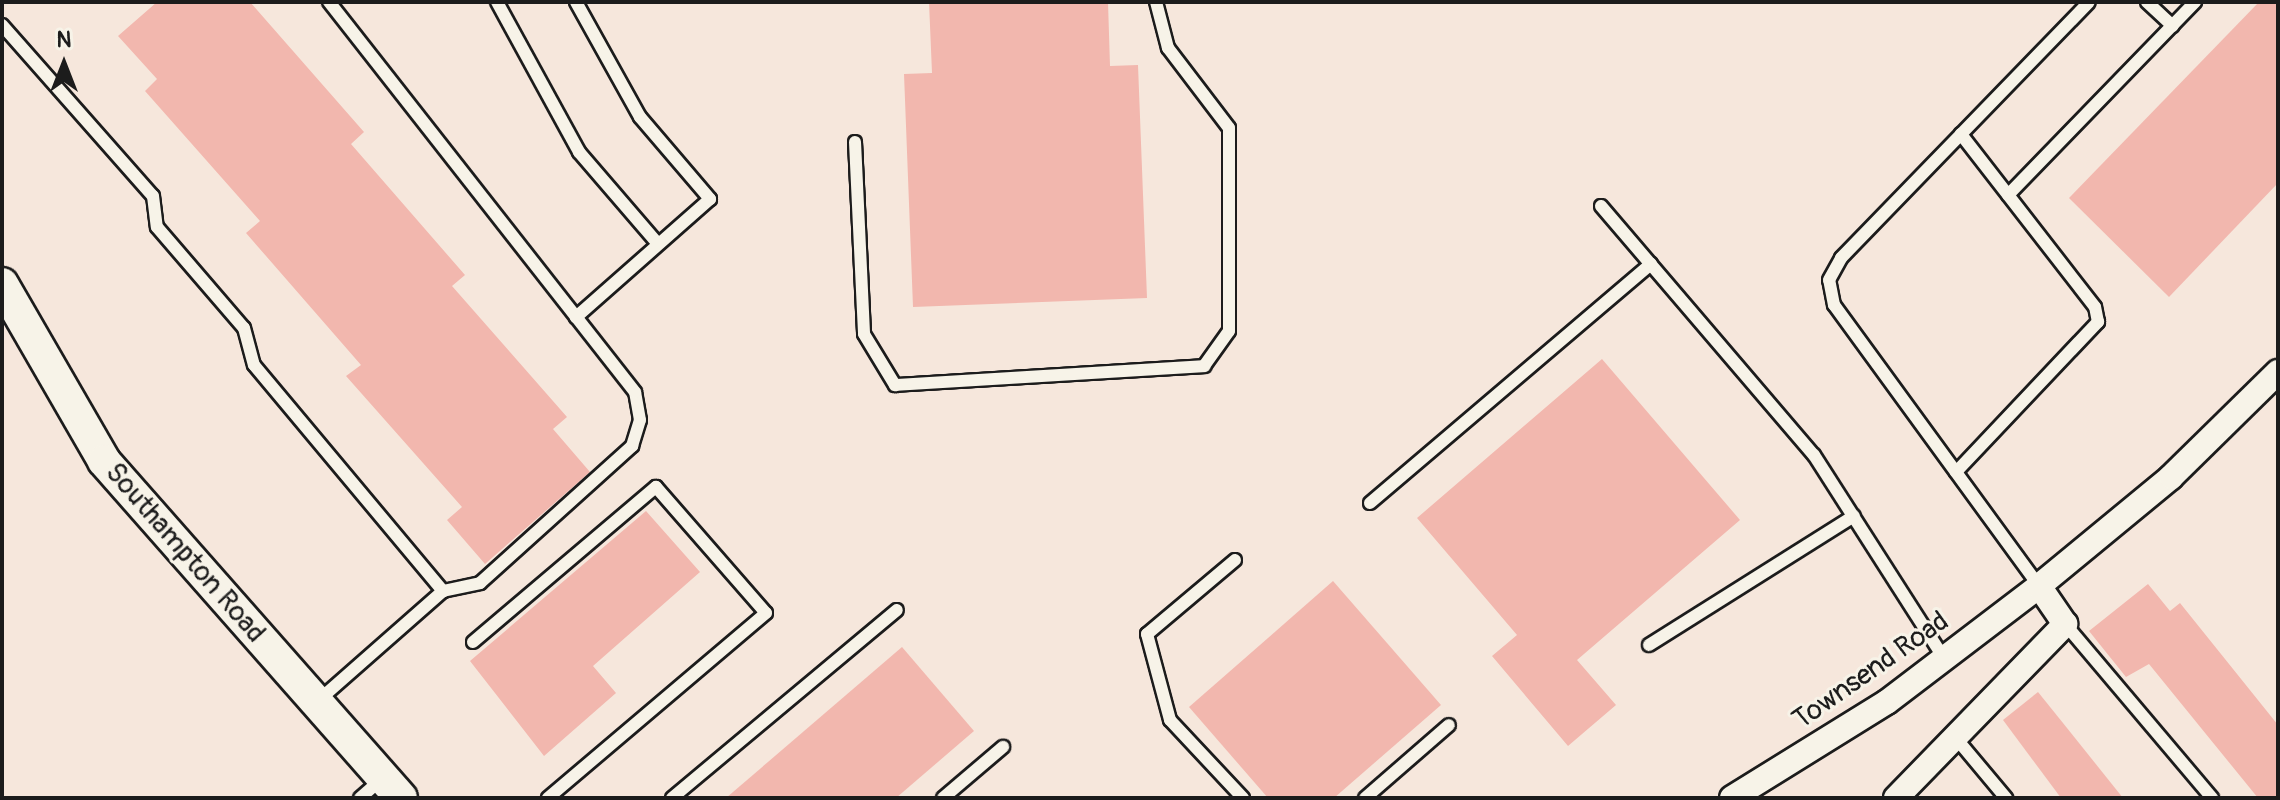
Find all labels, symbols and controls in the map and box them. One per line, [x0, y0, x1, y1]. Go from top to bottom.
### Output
north arrow [24, 24, 104, 104]
text: N [57, 26, 71, 54]
street label: Southampton Road [98, 456, 272, 650]
street label: Townsend Road [1787, 605, 1955, 737]

